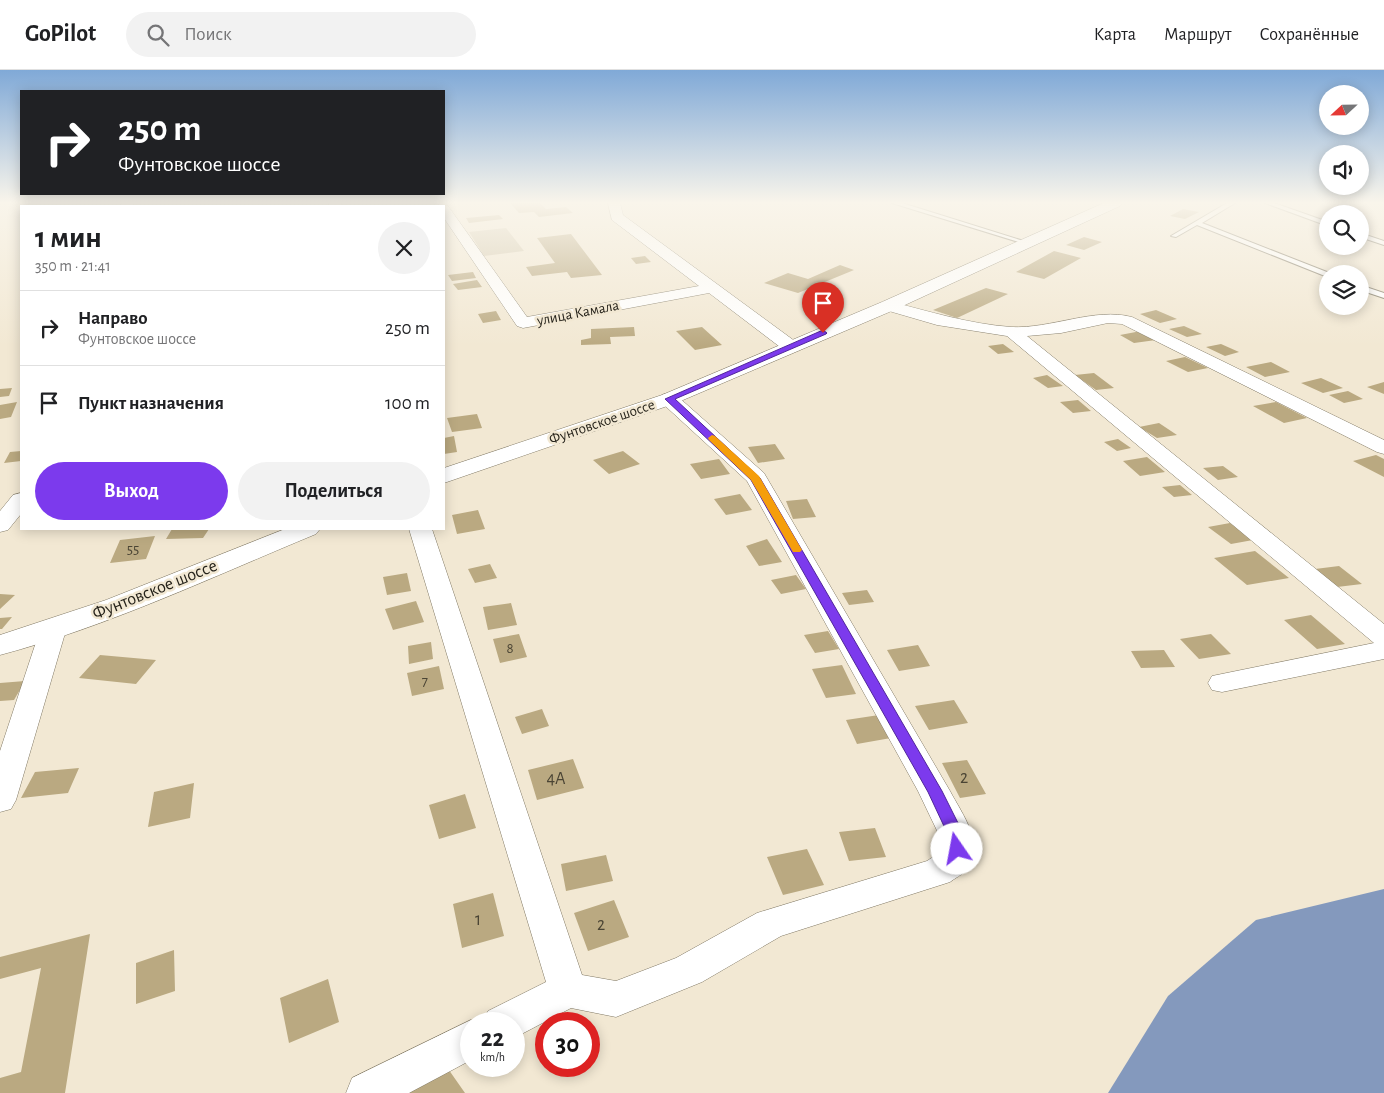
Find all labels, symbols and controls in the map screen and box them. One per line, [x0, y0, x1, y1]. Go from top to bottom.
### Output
search box [126, 12, 476, 57]
icon: search [144, 21, 172, 49]
text: GoPilot [25, 22, 96, 46]
text: Поиск [184, 25, 232, 44]
text: Карта [1094, 26, 1136, 44]
text: Маршрут [1164, 26, 1232, 44]
text: Сохранённые [1260, 26, 1359, 44]
north arrow [1319, 85, 1369, 135]
map controls [1319, 85, 1369, 315]
icon: right [35, 110, 100, 175]
text: 250 m [118, 112, 201, 147]
button: sound [1319, 145, 1369, 195]
text: Фунтовское шоссе [118, 153, 281, 175]
button: search [1319, 205, 1369, 255]
button: close [378, 222, 430, 274]
text: 1 мин [35, 223, 102, 253]
text: 350 m · 21:41 [35, 258, 111, 274]
button: layers [1319, 265, 1369, 315]
pin [802, 282, 844, 333]
icon: arrive [809, 289, 837, 317]
street label: улица Камала [535, 298, 621, 329]
text: Направо [78, 309, 148, 328]
icon: right [35, 314, 63, 342]
text: 250 m [385, 319, 430, 338]
text: Фунтовское шоссе [78, 331, 196, 347]
icon: arrive [35, 389, 63, 417]
text: Пункт назначения [78, 394, 224, 413]
text: 100 m [385, 394, 430, 413]
street label: Фунтовское шоссе [547, 397, 657, 447]
button: Выход [35, 462, 228, 520]
button: Поделиться [238, 462, 430, 520]
house number: 55 [127, 542, 139, 557]
street label: Фунтовское шоссе [90, 557, 220, 623]
house number: 8 [506, 641, 514, 656]
house number: 7 [422, 674, 428, 689]
house number: 2 [960, 769, 968, 787]
house number: 4А [546, 770, 566, 788]
position arrow [930, 822, 982, 874]
house number: 1 [475, 911, 481, 929]
house number: 2 [597, 916, 605, 934]
speed limit sign: 30 [535, 1012, 600, 1077]
text: 22 [481, 1026, 504, 1051]
text: km/h [480, 1051, 505, 1063]

